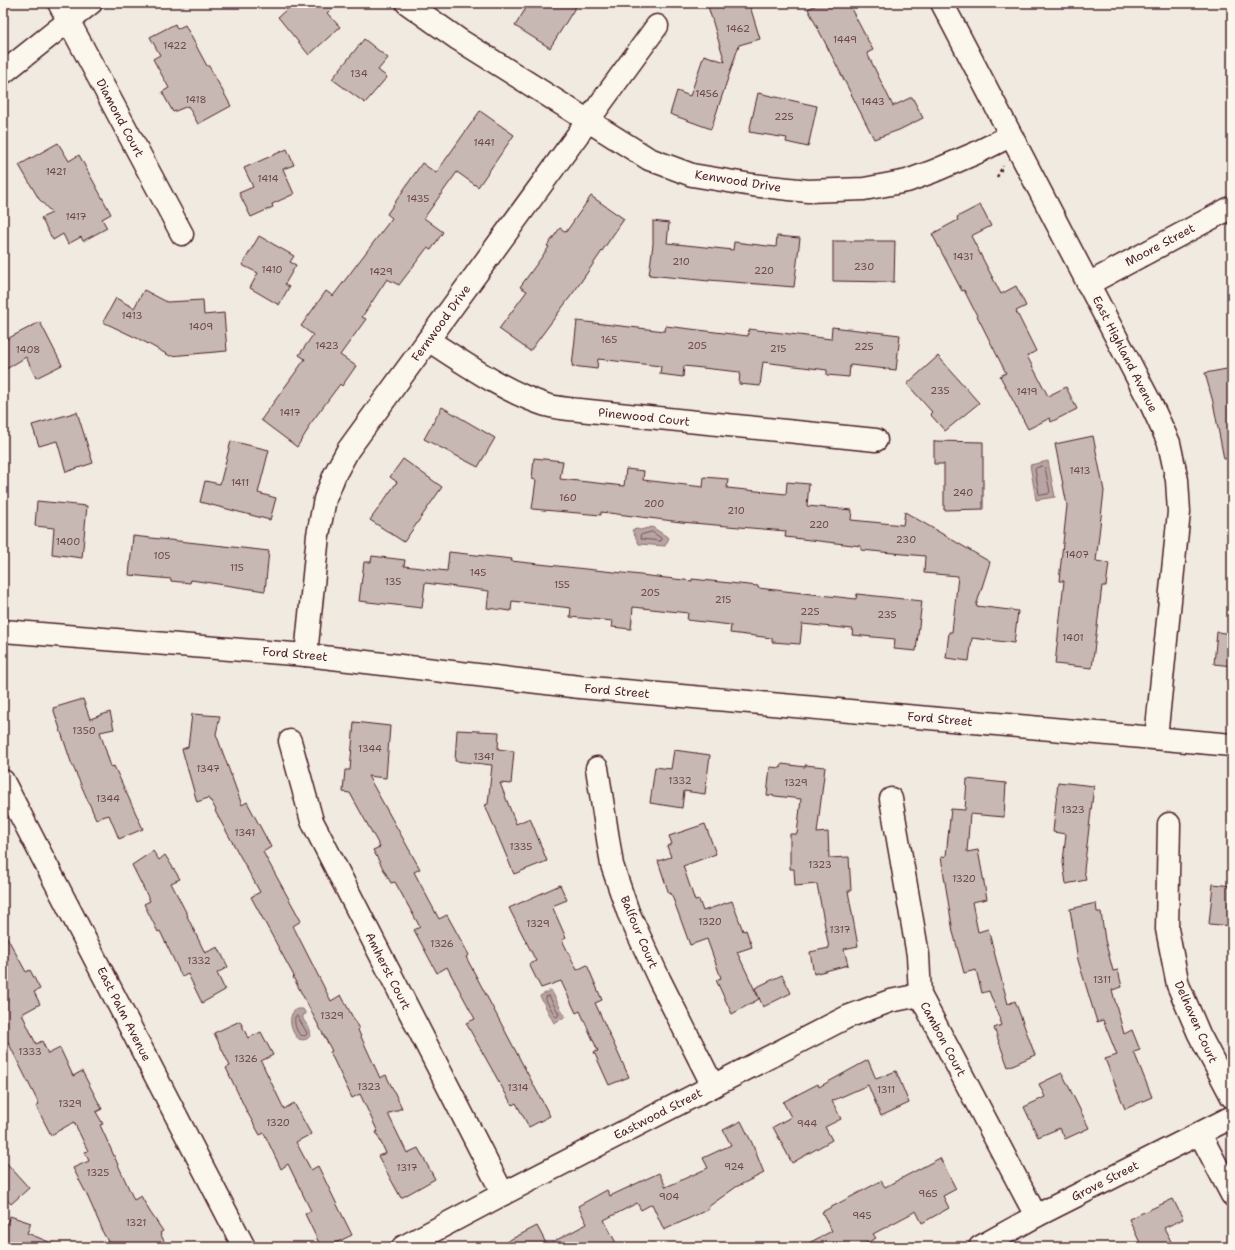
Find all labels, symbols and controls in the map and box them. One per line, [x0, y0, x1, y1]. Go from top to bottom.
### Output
house number: 1462 [726, 22, 750, 35]
house number: 1449 [833, 33, 857, 46]
house number: 1422 [163, 39, 187, 52]
house number: 134 [350, 67, 368, 80]
street label: Diamond Court [93, 76, 147, 160]
house number: 1456 [695, 87, 719, 100]
house number: 1418 [185, 93, 207, 106]
house number: 1443 [861, 95, 885, 108]
house number: 225 [774, 110, 794, 123]
house number: 1441 [473, 136, 495, 149]
house number: 1421 [46, 165, 66, 178]
street label: Kenwood Drive [694, 166, 783, 196]
house number: 1414 [258, 172, 278, 185]
house number: 1435 [407, 192, 429, 205]
house number: 1417 [66, 210, 86, 223]
street label: Moore Street [1122, 220, 1198, 270]
house number: 1431 [953, 250, 973, 263]
house number: 210 [672, 255, 690, 268]
house number: 230 [854, 260, 874, 273]
house number: 1410 [261, 263, 283, 276]
house number: 220 [754, 264, 774, 277]
house number: 1429 [369, 265, 393, 278]
street label: Fernwood Drive [408, 281, 474, 365]
street label: East Highland Avenue [1089, 293, 1161, 415]
house number: 1413 [122, 309, 142, 322]
house number: 1409 [189, 320, 213, 333]
house number: 165 [601, 333, 617, 346]
house number: 1423 [315, 339, 339, 352]
house number: 205 [687, 339, 707, 352]
house number: 225 [854, 340, 874, 353]
house number: 215 [770, 342, 786, 355]
house number: 1408 [16, 343, 40, 356]
house number: 235 [930, 384, 950, 397]
house number: 1419 [1016, 385, 1038, 398]
street label: Pinewood Court [597, 404, 691, 430]
house number: 1417 [280, 406, 300, 419]
house number: 1413 [1070, 464, 1090, 477]
house number: 1411 [231, 476, 249, 489]
house number: 240 [953, 486, 973, 499]
house number: 160 [559, 491, 577, 504]
house number: 200 [644, 497, 664, 510]
house number: 210 [727, 504, 745, 517]
house number: 220 [809, 518, 829, 531]
house number: 230 [896, 533, 916, 546]
house number: 1400 [56, 535, 80, 548]
house number: 1407 [1065, 548, 1089, 561]
house number: 105 [154, 549, 170, 562]
house number: 115 [230, 561, 244, 574]
house number: 145 [470, 566, 486, 579]
house number: 135 [385, 575, 401, 588]
house number: 155 [554, 578, 570, 591]
house number: 205 [640, 586, 660, 599]
house number: 215 [715, 593, 731, 606]
house number: 225 [800, 605, 820, 618]
house number: 235 [877, 608, 897, 621]
house number: 1401 [1062, 631, 1084, 644]
street label: Ford Street [262, 643, 328, 665]
street label: Ford Street [584, 680, 650, 702]
street label: Ford Street [907, 708, 973, 730]
house number: 1350 [72, 724, 96, 737]
house number: 1344 [358, 742, 382, 755]
house number: 1341 [474, 750, 495, 763]
house number: 1347 [196, 762, 220, 775]
house number: 1332 [668, 774, 692, 787]
house number: 1329 [784, 776, 808, 789]
house number: 1344 [96, 792, 120, 805]
house number: 1323 [1061, 803, 1085, 816]
house number: 1341 [235, 826, 256, 839]
house number: 1335 [510, 840, 532, 853]
house number: 1323 [808, 858, 832, 871]
house number: 1320 [952, 872, 976, 885]
street label: Balfour Court [616, 893, 662, 971]
house number: 1320 [698, 915, 722, 928]
house number: 1329 [526, 917, 550, 930]
house number: 1317 [830, 923, 850, 936]
street label: Amherst Court [362, 930, 414, 1012]
house number: 1326 [430, 937, 454, 950]
house number: 1332 [187, 954, 211, 967]
street label: East Palm Avenue [93, 964, 155, 1064]
house number: 1311 [1093, 973, 1111, 986]
street label: Delhaven Court [1171, 978, 1221, 1066]
street label: Cambon Court [917, 999, 969, 1079]
house number: 1329 [320, 1009, 344, 1022]
house number: 1333 [18, 1045, 42, 1058]
house number: 1326 [234, 1052, 258, 1065]
house number: 1323 [357, 1080, 381, 1093]
house number: 1314 [508, 1081, 528, 1094]
house number: 1311 [877, 1083, 895, 1096]
street label: Eastwood Street [611, 1085, 705, 1143]
house number: 1329 [58, 1097, 82, 1110]
house number: 1320 [266, 1116, 290, 1129]
house number: 944 [797, 1117, 817, 1130]
street label: Grove Street [1069, 1157, 1141, 1205]
house number: 924 [724, 1160, 744, 1173]
house number: 1317 [397, 1161, 417, 1174]
house number: 1325 [87, 1166, 109, 1179]
house number: 965 [918, 1187, 938, 1200]
house number: 904 [659, 1190, 679, 1203]
house number: 945 [852, 1209, 872, 1222]
house number: 1321 [126, 1216, 146, 1229]

